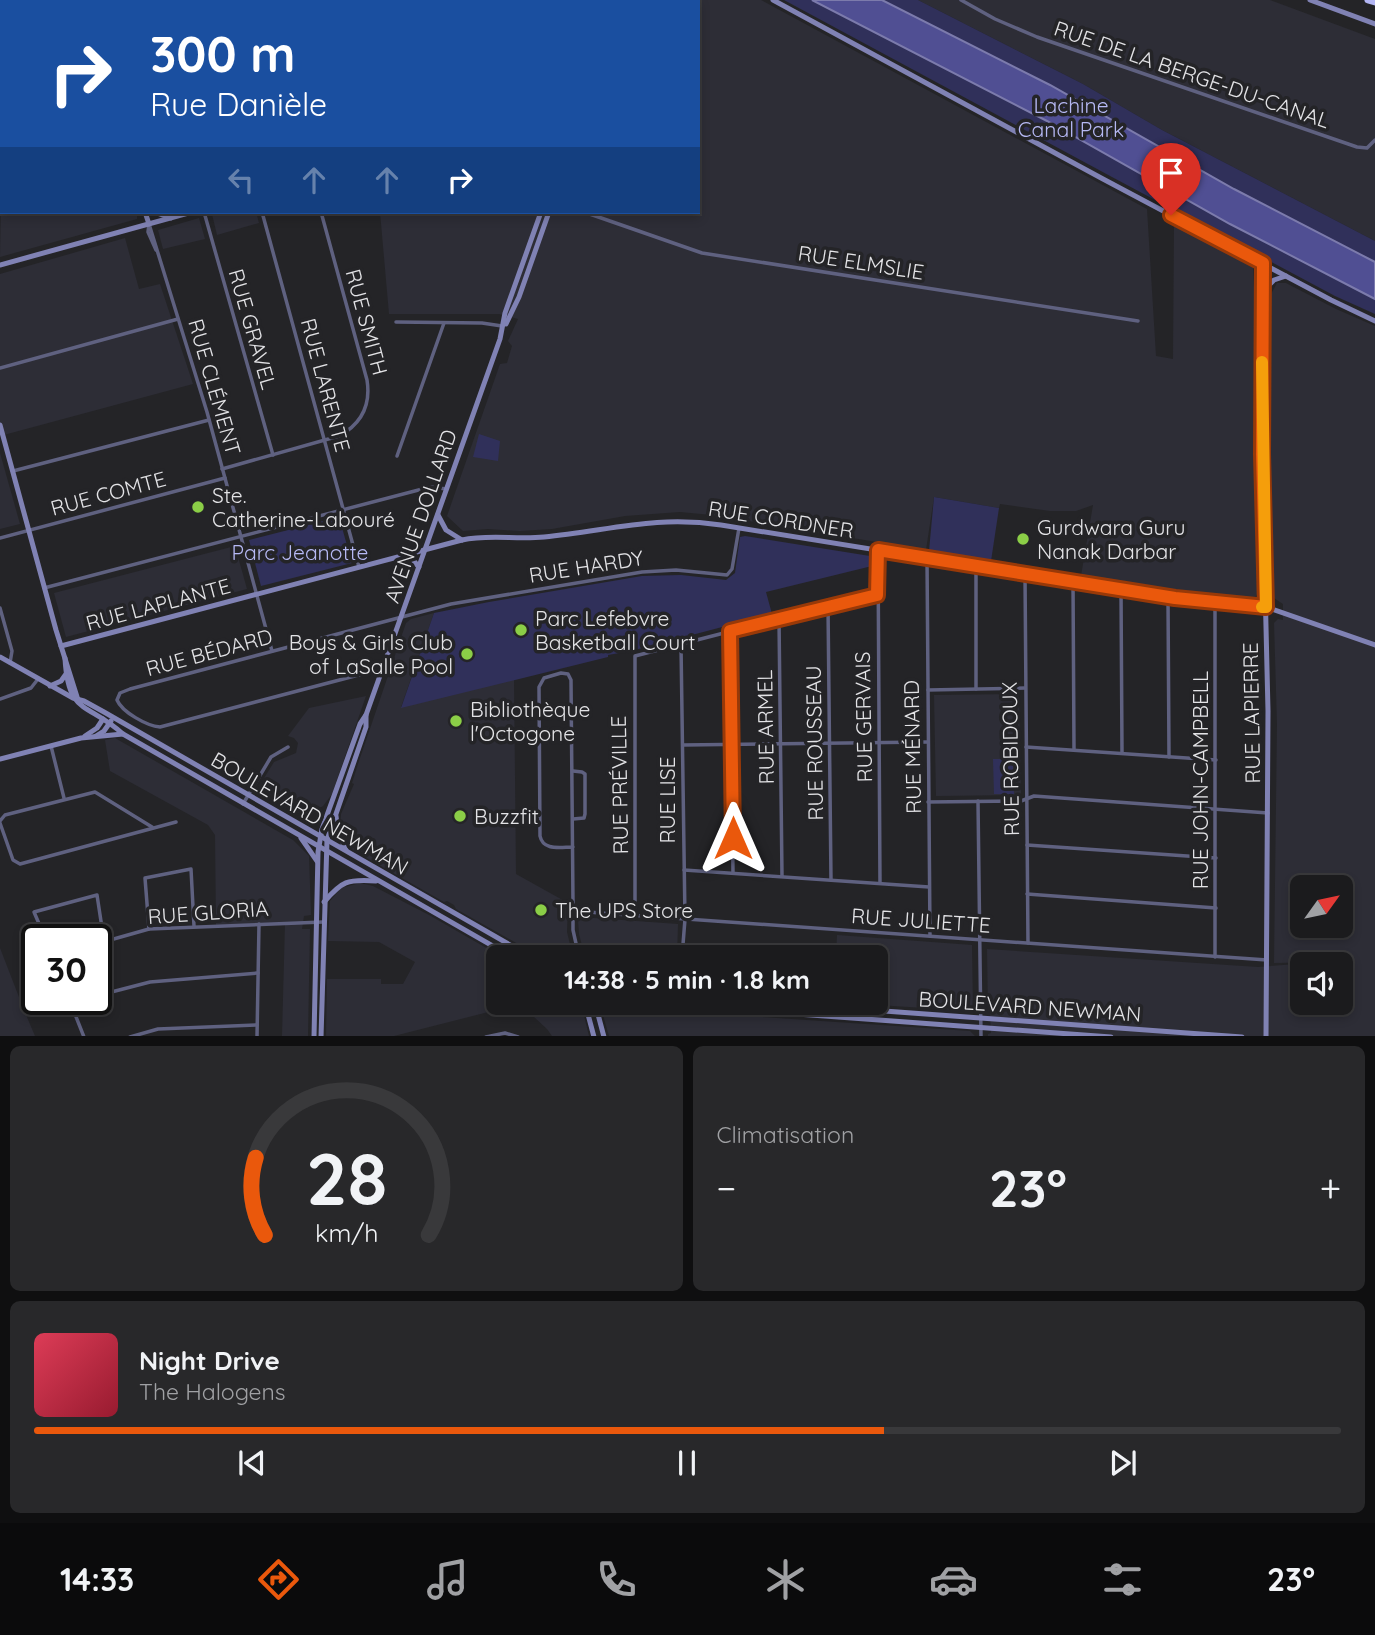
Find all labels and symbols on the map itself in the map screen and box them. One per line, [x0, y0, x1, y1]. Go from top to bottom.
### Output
street label: RUE DE LA BERGE-DU-CANAL [1051, 15, 1333, 133]
park label: Lachine Canal Park [1018, 92, 1124, 142]
pin [1141, 143, 1201, 215]
street label: RUE ELMSLIE [796, 239, 926, 285]
street label: RUE GRAVEL [223, 266, 283, 392]
street label: RUE SMITH [340, 266, 394, 378]
street label: RUE LARENTE [296, 315, 356, 455]
street label: RUE CLÉMENT [183, 316, 247, 458]
street label: AVENUE DOLLARD [378, 426, 462, 606]
street label: RUE COMTE [47, 465, 169, 521]
place label: Ste. Catherine-Labouré [212, 482, 395, 532]
street label: RUE CORDNER [706, 495, 856, 543]
marker: Ste. Catherine-Labouré [190, 499, 206, 515]
place label: Gurdwara Guru Nanak Darbar [1037, 514, 1185, 564]
marker: Gurdwara Guru Nanak Darbar [1015, 531, 1031, 547]
park label: Parc Jeanotte [232, 539, 368, 565]
street label: RUE HARDY [527, 544, 645, 588]
street label: RUE LAPLANTE [83, 572, 233, 636]
place label: Parc Lefebvre Basketball Court [535, 605, 695, 655]
marker: Parc Lefebvre Basketball Court [513, 622, 529, 638]
street label: RUE BÉDARD [143, 623, 275, 681]
place label: Boys & Girls Club of LaSalle Pool [289, 629, 453, 679]
street label: RUE LAPIERRE [1237, 642, 1265, 784]
marker: Boys & Girls Club of LaSalle Pool [459, 646, 475, 662]
street label: RUE GERVAIS [849, 651, 877, 783]
street label: RUE ROUSSEAU [800, 665, 828, 821]
street label: RUE ARMEL [751, 669, 779, 785]
street label: RUE JOHN-CAMPBELL [1187, 671, 1213, 889]
street label: RUE MÉNARD [898, 680, 926, 814]
street label: RUE ROBIDOUX [996, 681, 1024, 836]
place label: Bibliothèque l'Octogone [470, 696, 590, 746]
marker: Bibliothèque l'Octogone [448, 713, 464, 729]
street label: RUE PRÉVILLE [605, 715, 633, 855]
street label: BOULEVARD NEWMAN [207, 746, 413, 880]
street label: RUE LISE [654, 757, 680, 843]
position arrow [696, 801, 770, 875]
place label: Buzzfit [474, 803, 539, 829]
marker: Buzzfit [452, 808, 468, 824]
north arrow [1290, 875, 1353, 938]
street label: RUE GLORIA [147, 895, 269, 929]
place label: The UPS Store [555, 897, 693, 923]
marker: The UPS Store [533, 902, 549, 918]
street label: RUE JULIETTE [850, 902, 992, 938]
speed limit sign: 30 [21, 924, 112, 1015]
street label: BOULEVARD NEWMAN [918, 985, 1142, 1027]

